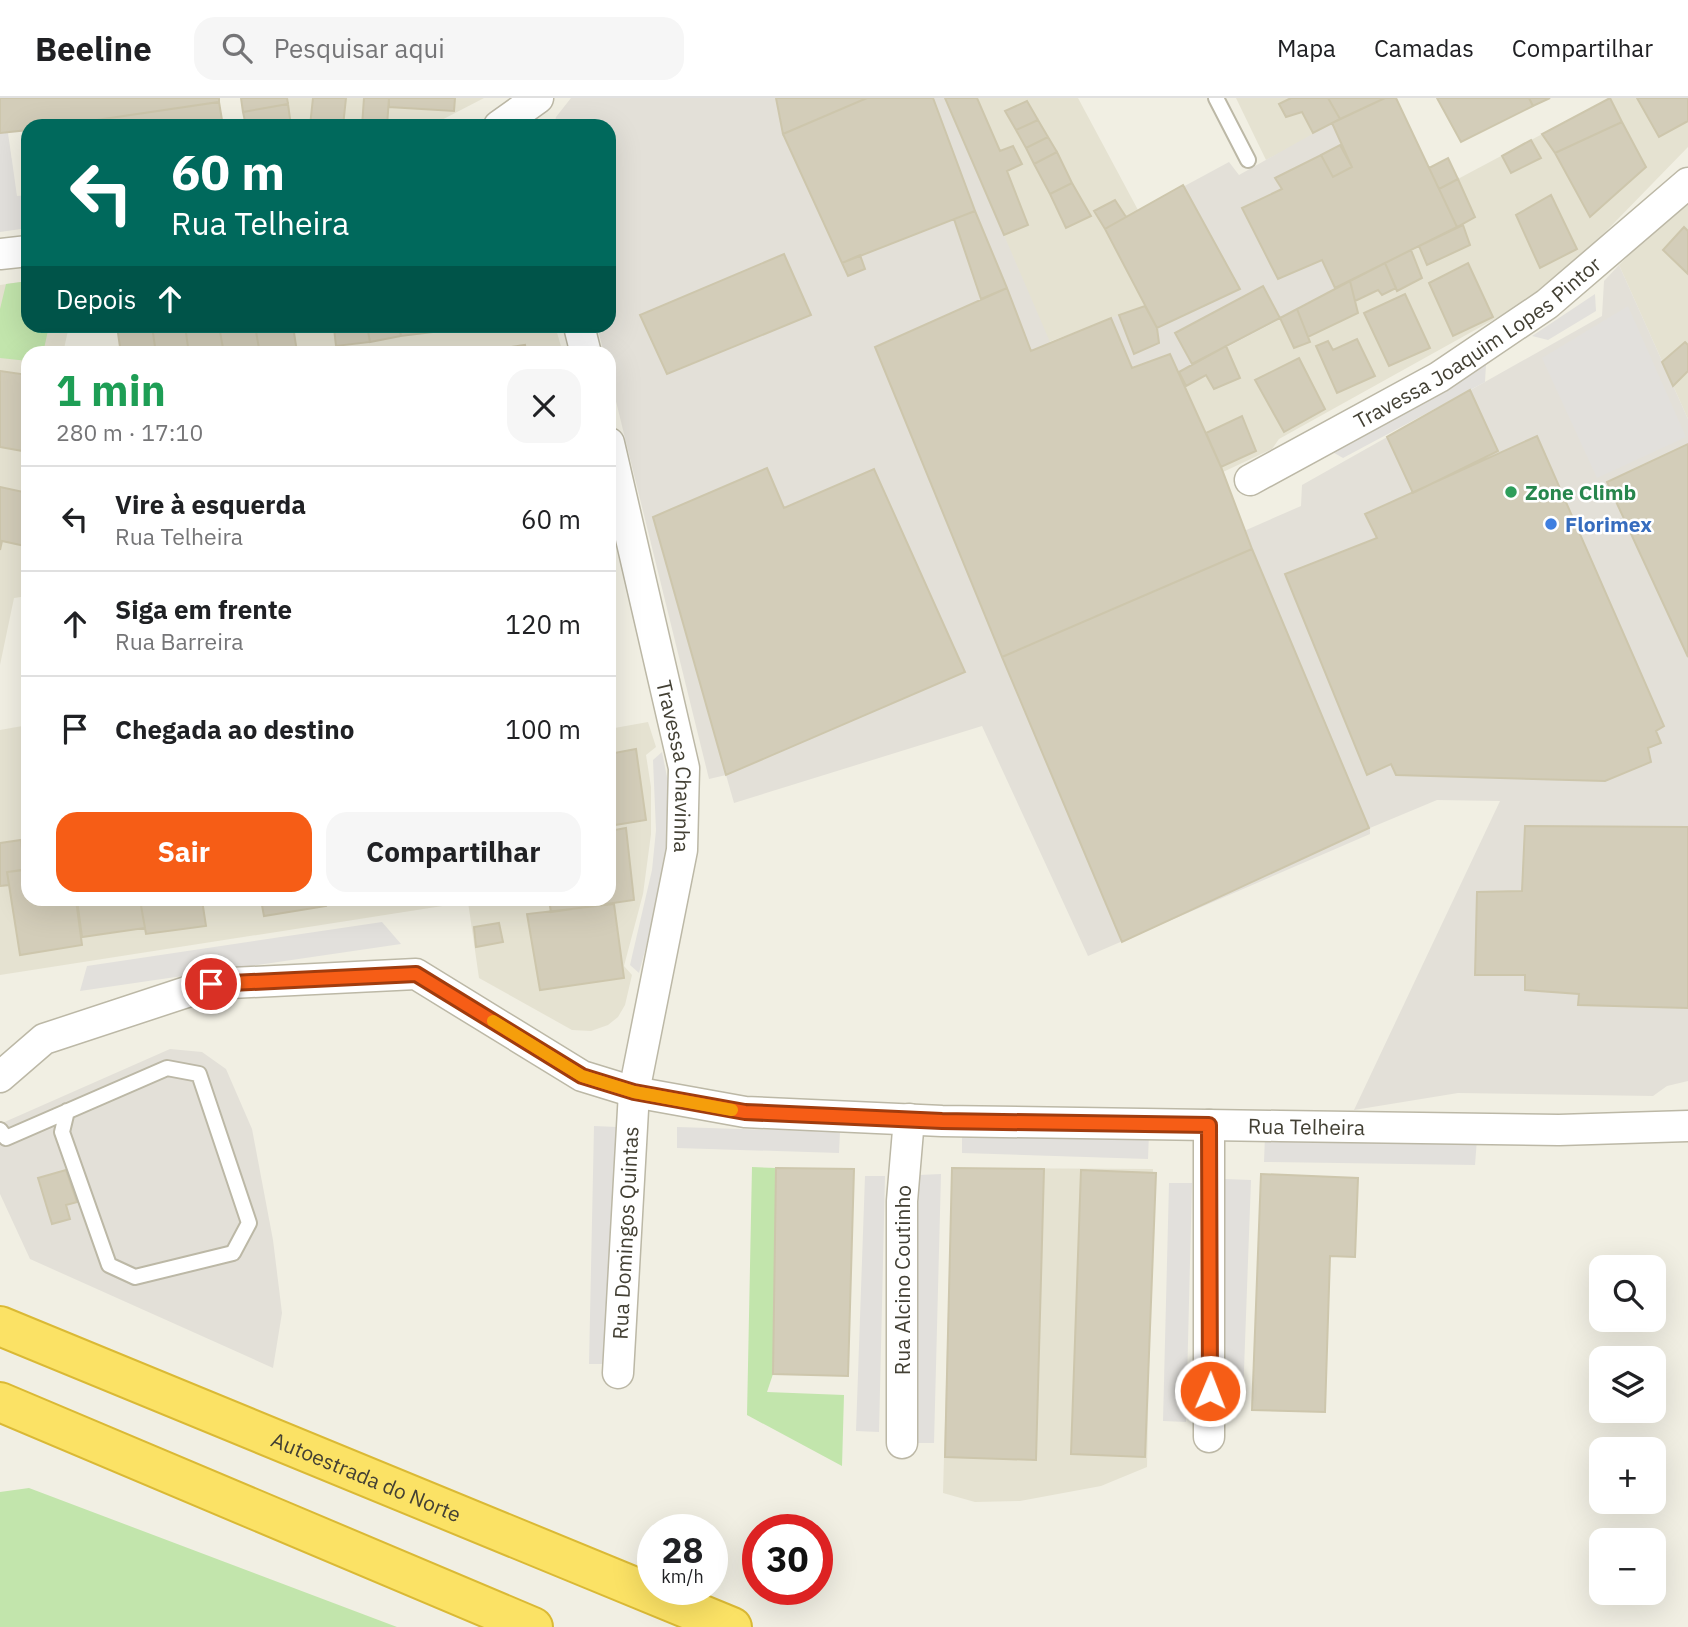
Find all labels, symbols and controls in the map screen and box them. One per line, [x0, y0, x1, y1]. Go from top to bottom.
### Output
search box [194, 17, 684, 80]
text: Beeline [35, 27, 152, 70]
icon: search [218, 29, 256, 67]
text: Pesquisar aqui [274, 31, 445, 65]
text: Mapa [1277, 32, 1336, 64]
text: Camadas [1374, 32, 1474, 64]
text: Compartilhar [1512, 32, 1653, 64]
text: 60 m [171, 140, 285, 203]
icon: left [56, 147, 147, 238]
text: Rua Telheira [171, 202, 349, 244]
street label: Travessa Joaquim Lopes Pintor [1349, 250, 1607, 435]
icon: ahead [151, 280, 189, 318]
text: Depois [56, 282, 137, 316]
text: 1 min [56, 363, 166, 418]
button: close [507, 369, 581, 443]
text: 280 m · 17:10 [56, 417, 203, 447]
place label: Zone Climb [1525, 478, 1636, 506]
marker: Zone Climb [1503, 484, 1519, 500]
text: Vire à esquerda [115, 487, 306, 521]
icon: left [56, 500, 94, 538]
text: 60 m [521, 502, 581, 536]
place label: Florimex [1565, 510, 1652, 538]
marker: Florimex [1543, 516, 1559, 532]
text: Rua Telheira [115, 521, 243, 551]
text: Siga em frente [115, 592, 292, 626]
icon: ahead [56, 605, 94, 643]
text: 120 m [505, 607, 581, 641]
text: Rua Barreira [115, 626, 244, 656]
street label: Travessa Chavinha [650, 677, 698, 853]
icon: arrive [56, 710, 94, 748]
text: Chegada ao destino [115, 712, 354, 746]
text: 100 m [505, 712, 581, 746]
button: Sair [56, 812, 312, 892]
button: Compartilhar [326, 812, 581, 892]
pin [181, 954, 241, 1014]
icon: arrive [192, 965, 230, 1003]
street label: Rua Telheira [1248, 1112, 1365, 1141]
street label: Rua Domingos Quintas [605, 1126, 645, 1340]
street label: Rua Alcino Coutinho [888, 1184, 917, 1375]
map controls [1589, 1255, 1666, 1605]
button: search [1589, 1255, 1666, 1332]
button: layers [1589, 1346, 1666, 1423]
position arrow [1173, 1354, 1247, 1428]
street label: Autoestrada do Norte [267, 1425, 465, 1528]
button: + [1589, 1437, 1666, 1514]
speed limit sign: 30 [742, 1514, 833, 1605]
text: 28 [661, 1527, 704, 1573]
button: − [1589, 1528, 1666, 1605]
text: km/h [661, 1565, 704, 1588]

